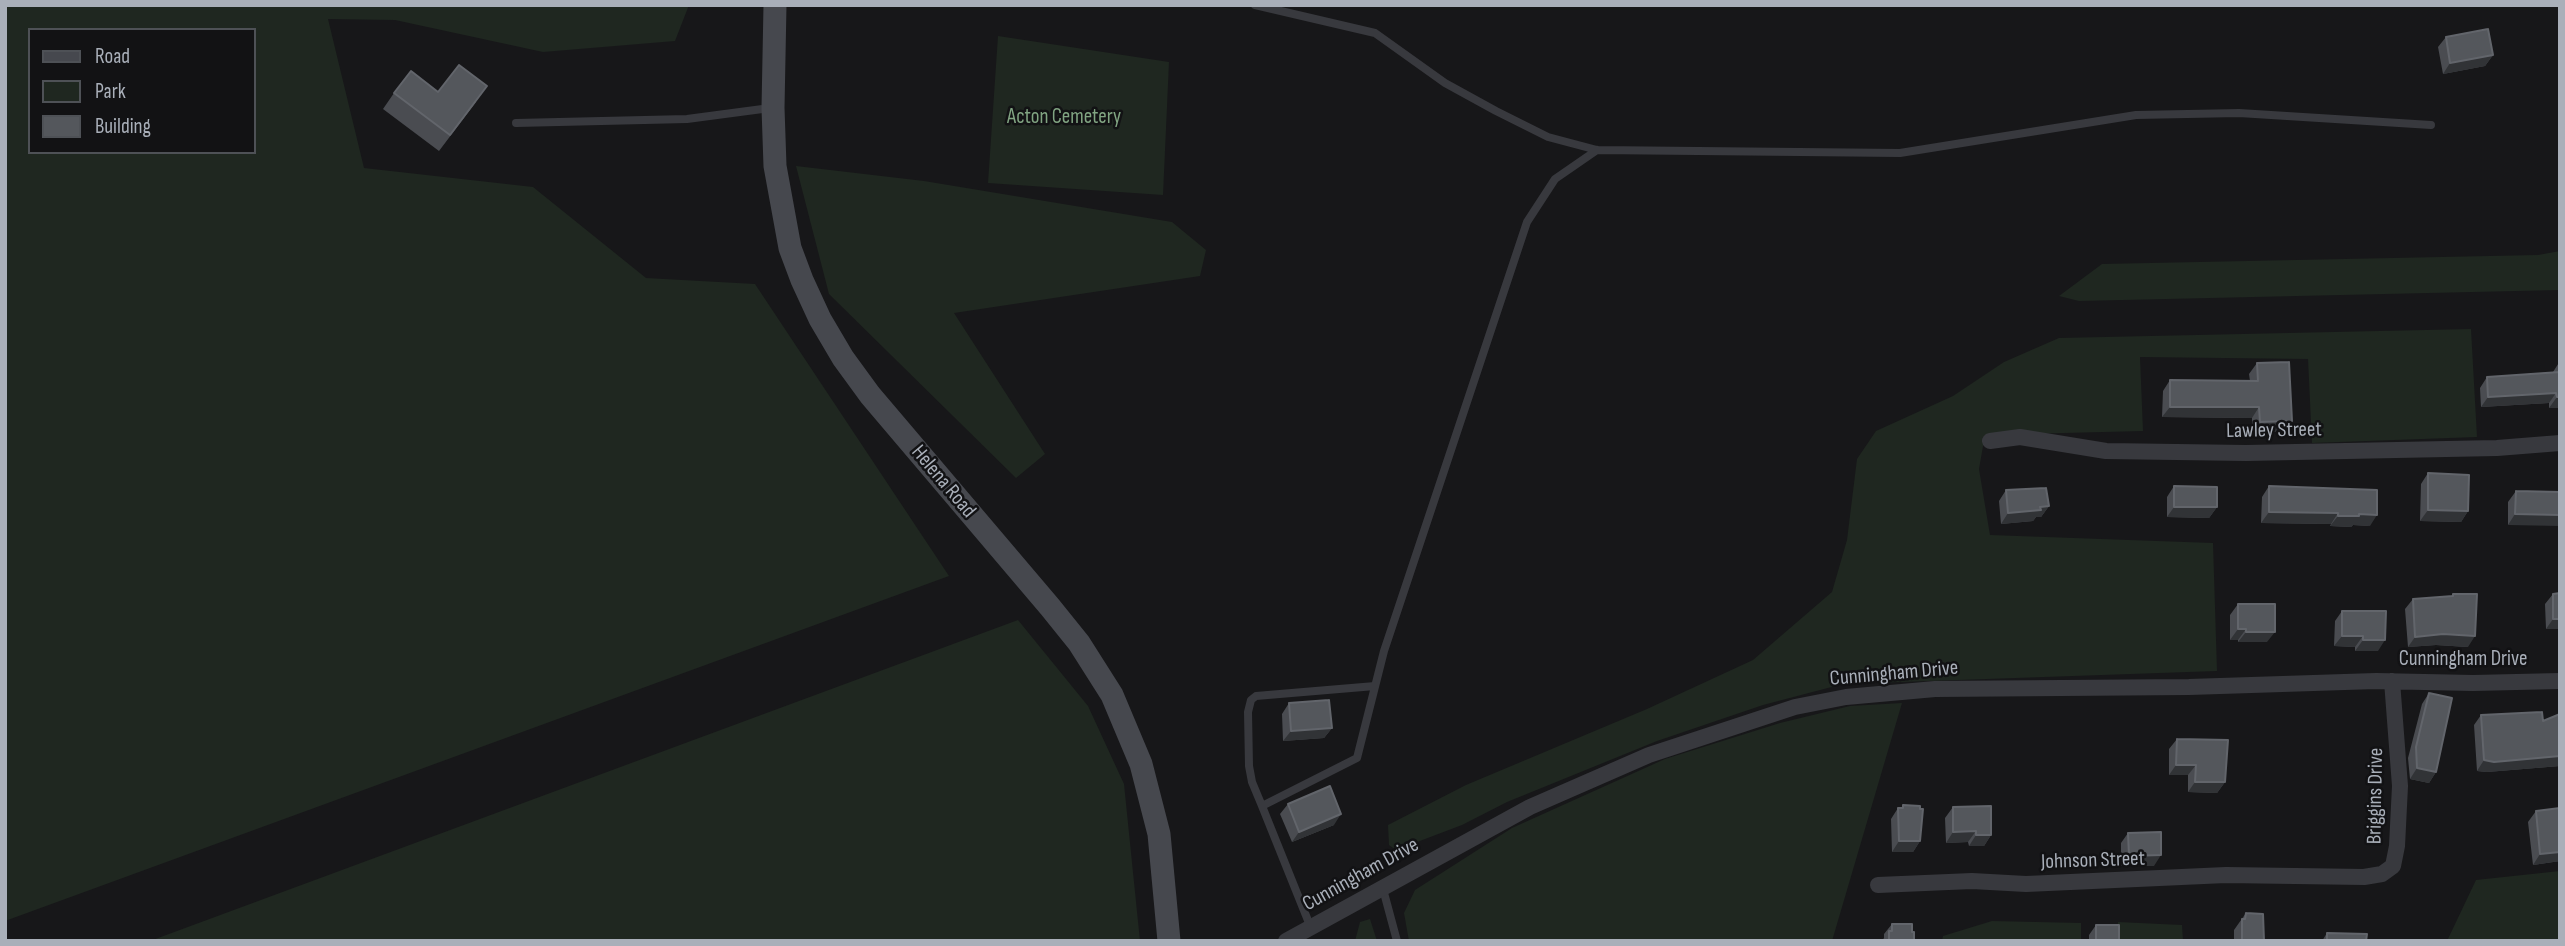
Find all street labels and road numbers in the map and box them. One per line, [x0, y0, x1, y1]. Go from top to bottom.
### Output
street label: Lawley Street [2226, 418, 2322, 444]
street label: Helena Road [905, 441, 981, 523]
street label: Cunningham Drive [2399, 647, 2527, 673]
street label: Cunningham Drive [1829, 656, 1959, 692]
street label: Briggins Drive [2363, 748, 2389, 844]
street label: Cunningham Drive [1299, 833, 1423, 917]
street label: Johnson Street [2041, 847, 2145, 875]

